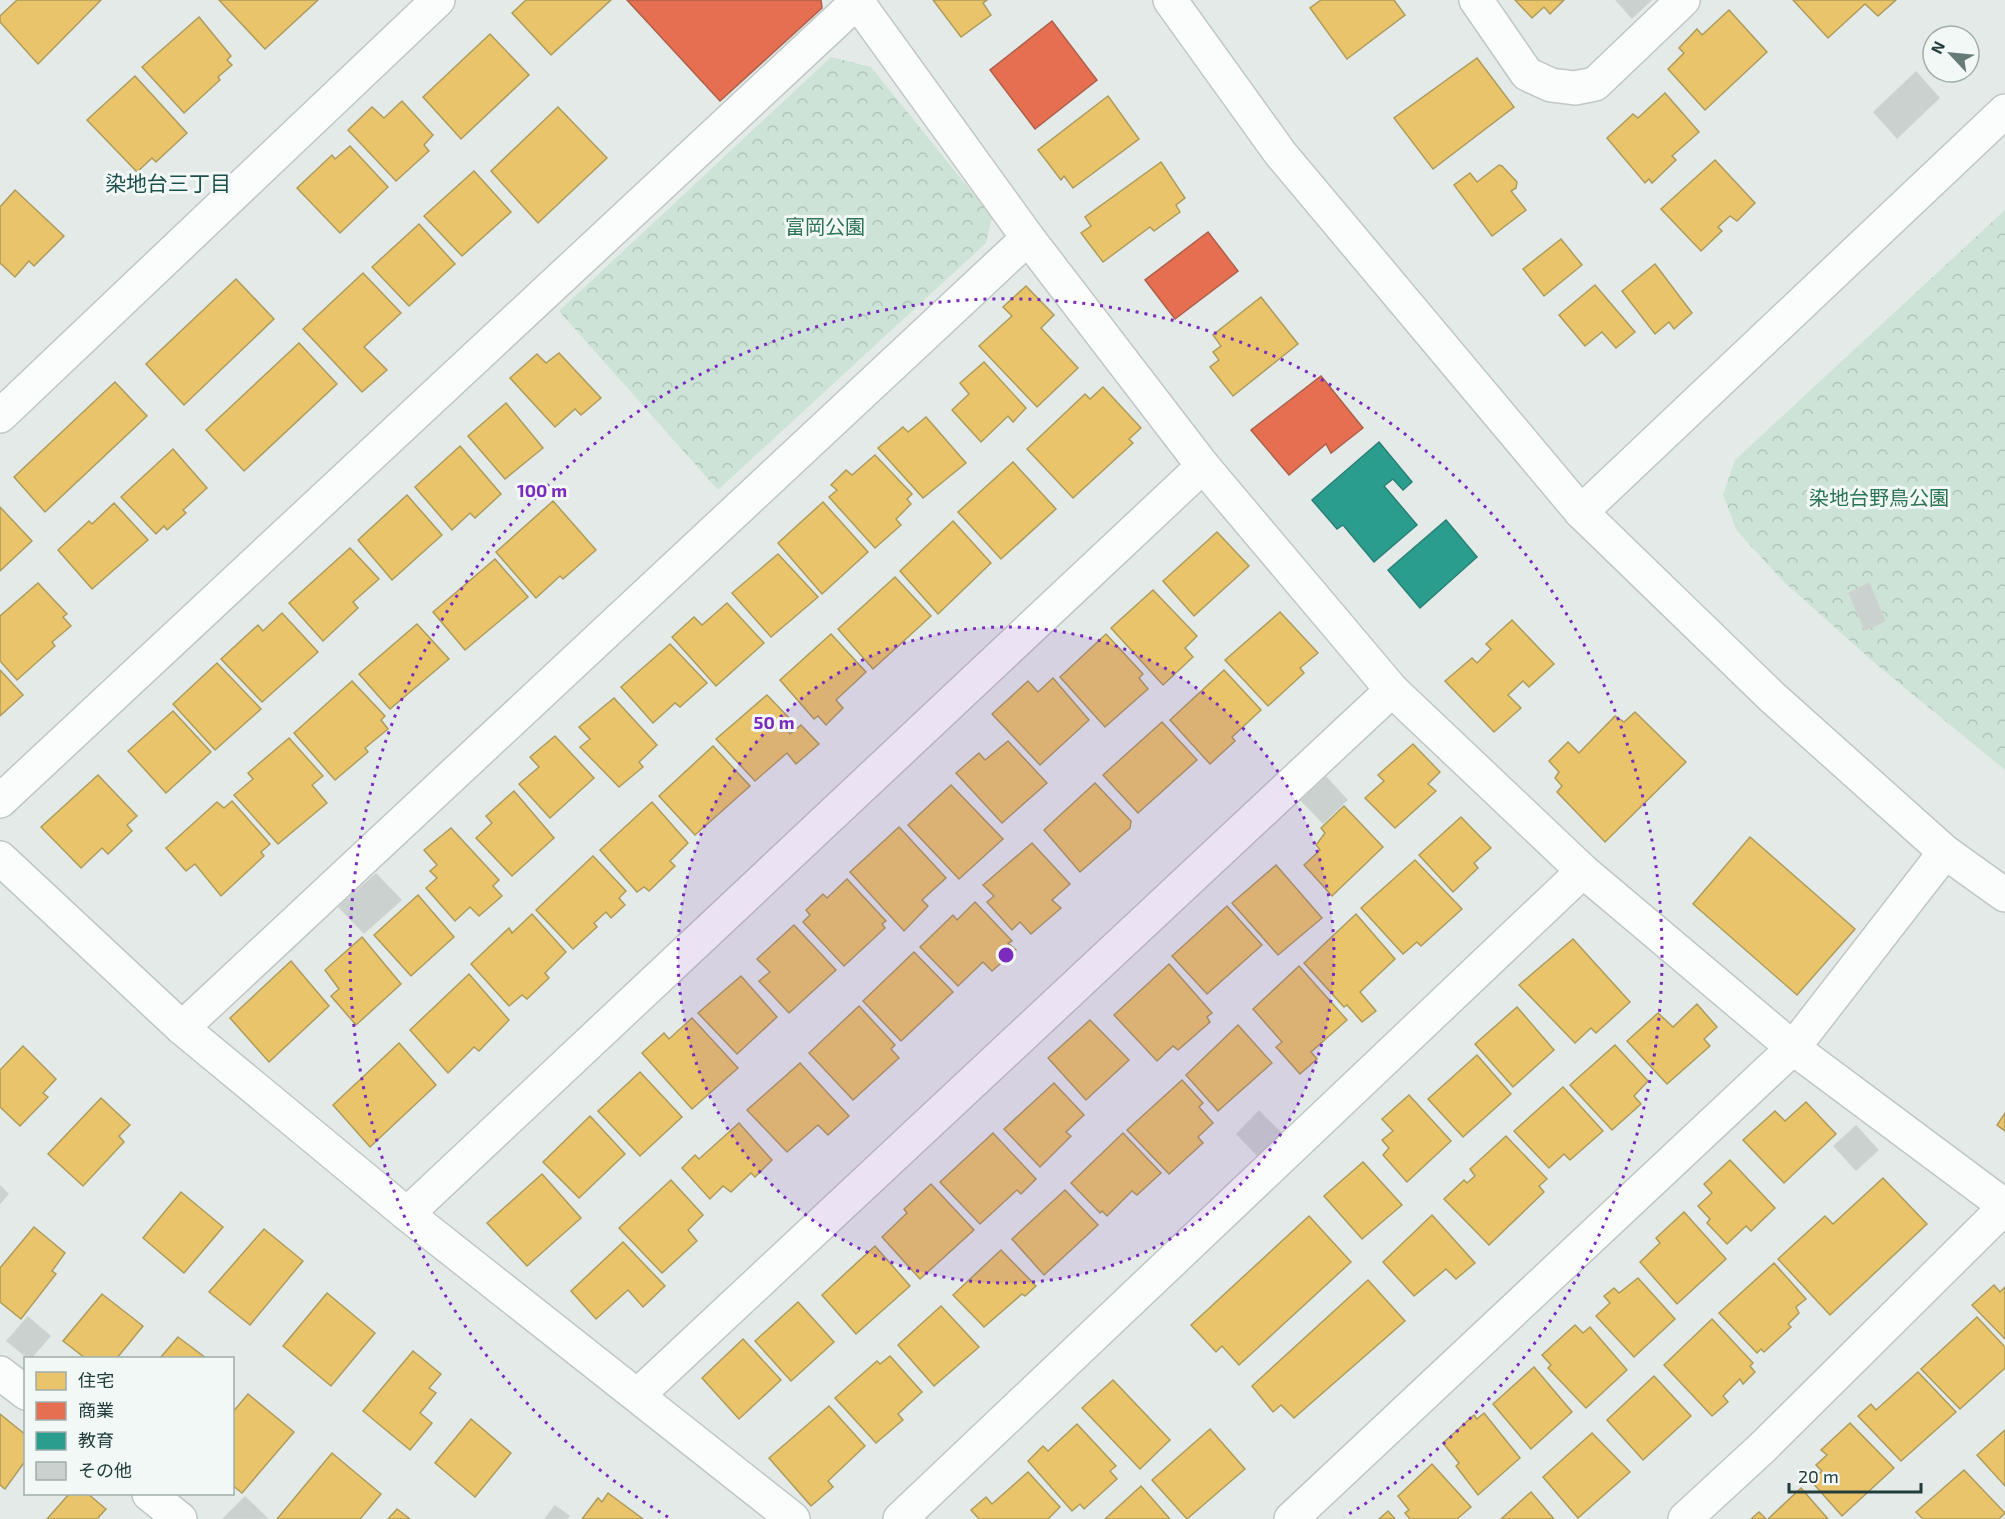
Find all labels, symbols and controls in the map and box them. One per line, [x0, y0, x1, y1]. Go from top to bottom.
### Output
north arrow [1921, 24, 1981, 84]
text: N [1926, 38, 1948, 57]
district label: 染地台三丁目 [105, 170, 231, 195]
park label: 富岡公園 [785, 214, 865, 238]
text: 100 m [517, 479, 567, 501]
park label: 染地台野鳥公園 [1809, 485, 1949, 509]
text: 50 m [753, 711, 795, 733]
centre of rings [996, 945, 1016, 965]
legend [24, 1357, 234, 1495]
text: 住宅 [78, 1369, 114, 1391]
text: 商業 [78, 1399, 114, 1421]
text: 教育 [78, 1429, 114, 1451]
scale bar [1789, 1456, 1921, 1494]
text: その他 [78, 1459, 132, 1481]
text: 20 m [1798, 1465, 1839, 1487]

